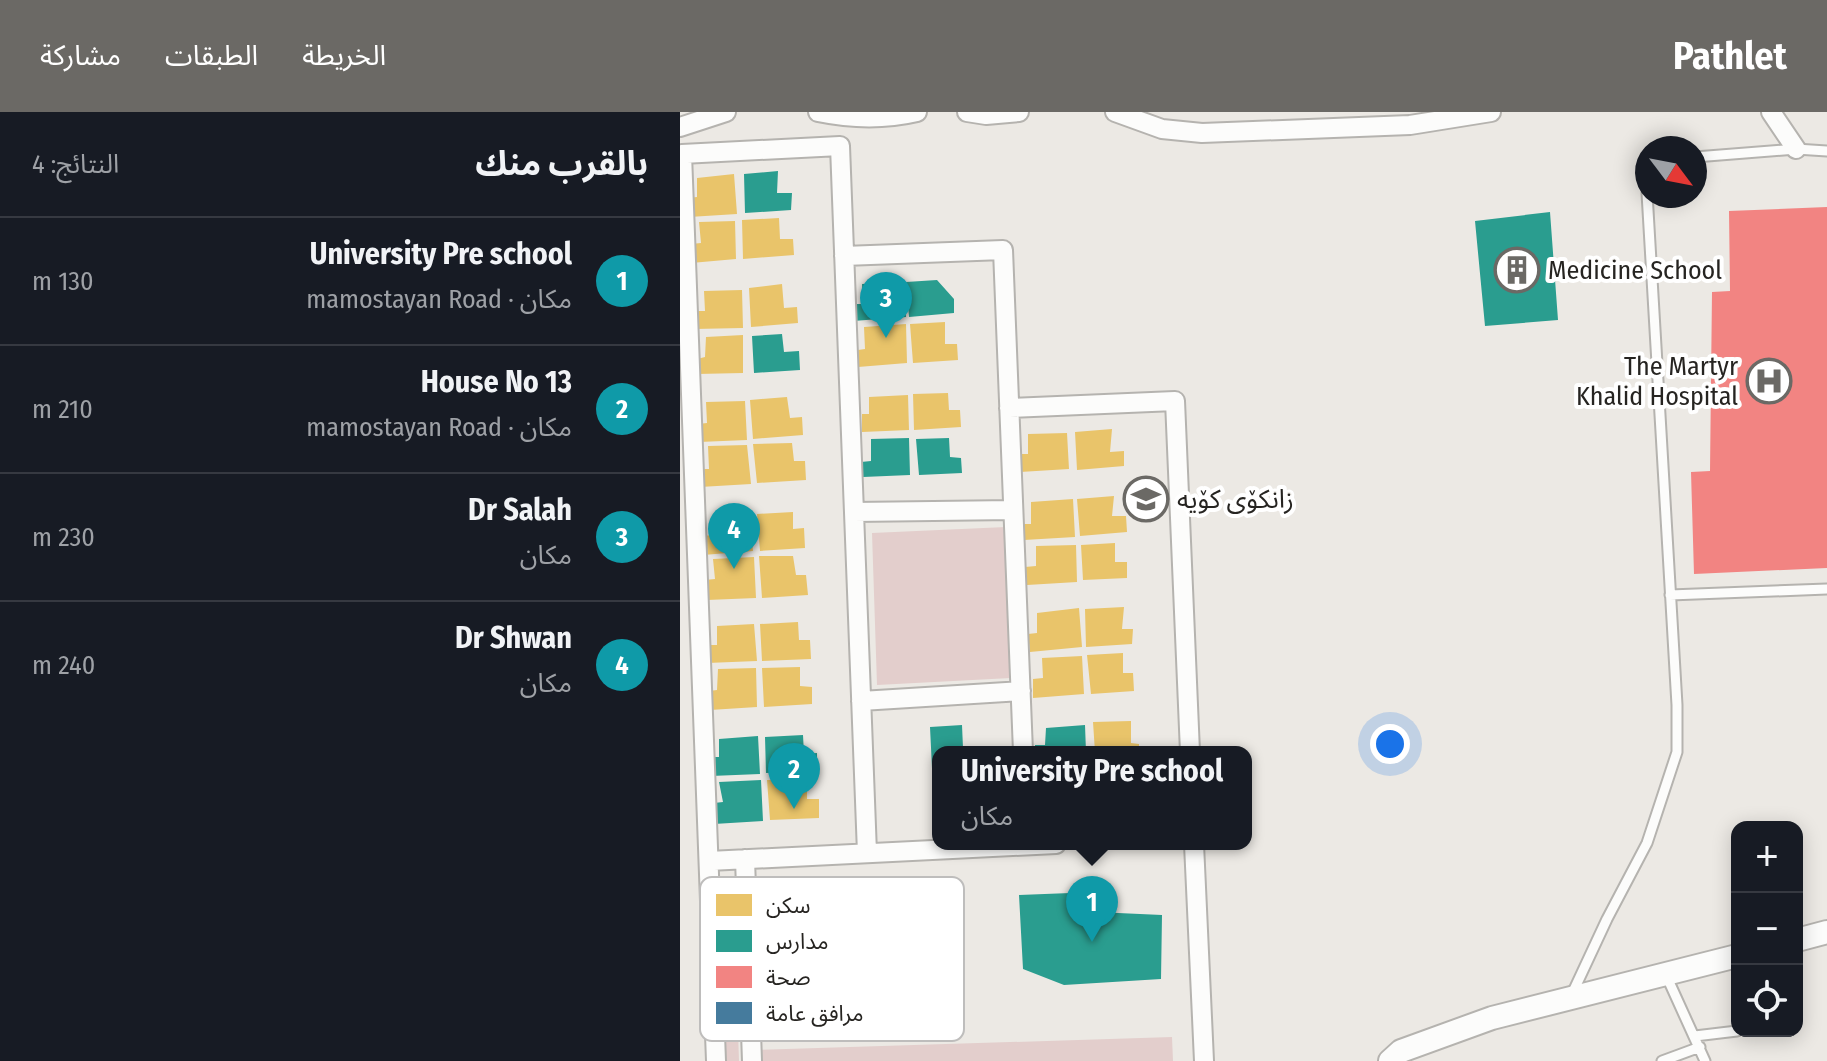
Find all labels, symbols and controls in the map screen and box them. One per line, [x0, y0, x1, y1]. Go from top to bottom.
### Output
text: Pathlet [1673, 33, 1787, 79]
text: مشاركة [40, 39, 121, 72]
text: الطبقات [165, 39, 258, 72]
text: الخريطة [302, 39, 386, 72]
north arrow [1635, 136, 1707, 208]
text: بالقرب منك [475, 143, 648, 184]
text: النتائج: 4 [32, 149, 119, 180]
text: University Pre school [310, 236, 572, 272]
building icon: Medicine School [1493, 246, 1541, 294]
place label: Medicine School [1548, 255, 1722, 286]
text: 130 m [32, 266, 94, 297]
text: 1 [617, 266, 628, 297]
pin: 3 [860, 272, 912, 338]
text: مكان · mamostayan Road [306, 284, 572, 315]
place label: The Martyr Khalid Hospital [1576, 351, 1738, 412]
hospital icon: The Martyr Khalid Hospital [1745, 357, 1793, 405]
text: House No 13 [421, 364, 572, 400]
text: 210 m [32, 394, 93, 425]
text: 2 [616, 394, 628, 425]
text: مكان · mamostayan Road [306, 412, 572, 443]
school or university icon: زانکۆی کۆیە [1122, 475, 1170, 523]
place label: زانکۆی کۆیە [1177, 484, 1294, 515]
text: Dr Salah [468, 492, 572, 528]
pin: 4 [708, 503, 760, 569]
text: 230 m [32, 522, 95, 553]
text: 3 [616, 522, 628, 553]
text: مكان [520, 540, 572, 571]
text: Dr Shwan [455, 620, 572, 656]
text: 240 m [32, 650, 95, 681]
text: 4 [615, 650, 629, 681]
text: مكان [520, 668, 572, 699]
your location [1370, 724, 1410, 764]
pin: 2 [768, 743, 820, 809]
popup [932, 746, 1252, 850]
text: University Pre school [961, 753, 1223, 789]
text: مكان [961, 801, 1013, 832]
map controls [1731, 821, 1803, 1037]
button: + [1731, 821, 1803, 893]
pin: 1 [1066, 876, 1118, 942]
legend [700, 877, 964, 1041]
text: سكن [766, 892, 810, 919]
button: − [1731, 893, 1803, 965]
text: مدارس [766, 928, 829, 955]
text: صحة [766, 964, 811, 991]
button: locate [1731, 965, 1803, 1037]
text: مرافق عامة [766, 1000, 863, 1027]

